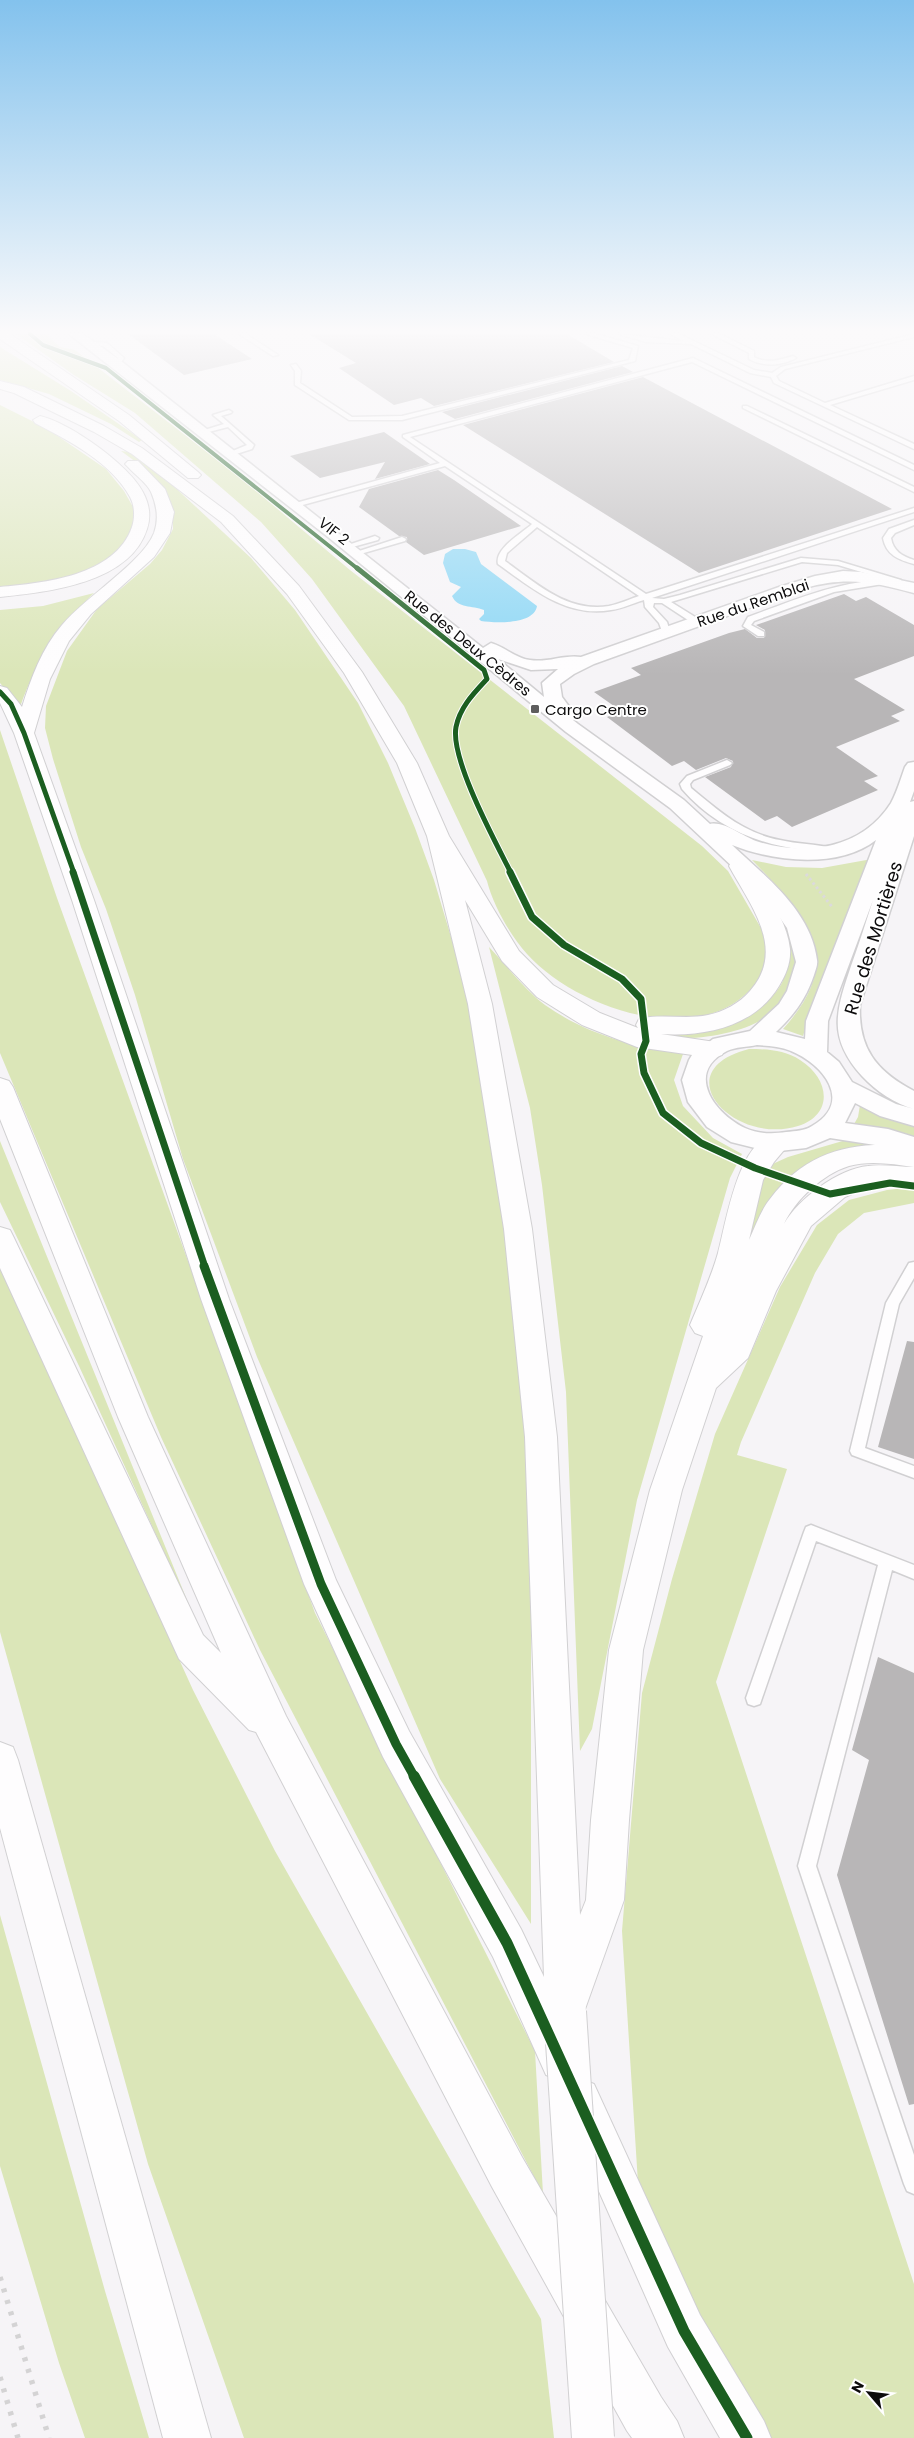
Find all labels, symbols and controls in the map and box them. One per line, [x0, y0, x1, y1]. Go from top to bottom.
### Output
street label: VIF 2 [314, 512, 354, 550]
street label: Rue du Remblai [694, 574, 812, 632]
street label: Rue des Deux Cèdres [400, 585, 536, 701]
place label: Cargo Centre [545, 699, 647, 720]
marker: Cargo Centre [529, 703, 541, 715]
street label: Rue des Mortières [838, 858, 908, 1018]
north arrow [844, 2368, 894, 2418]
text: N [846, 2378, 869, 2396]

